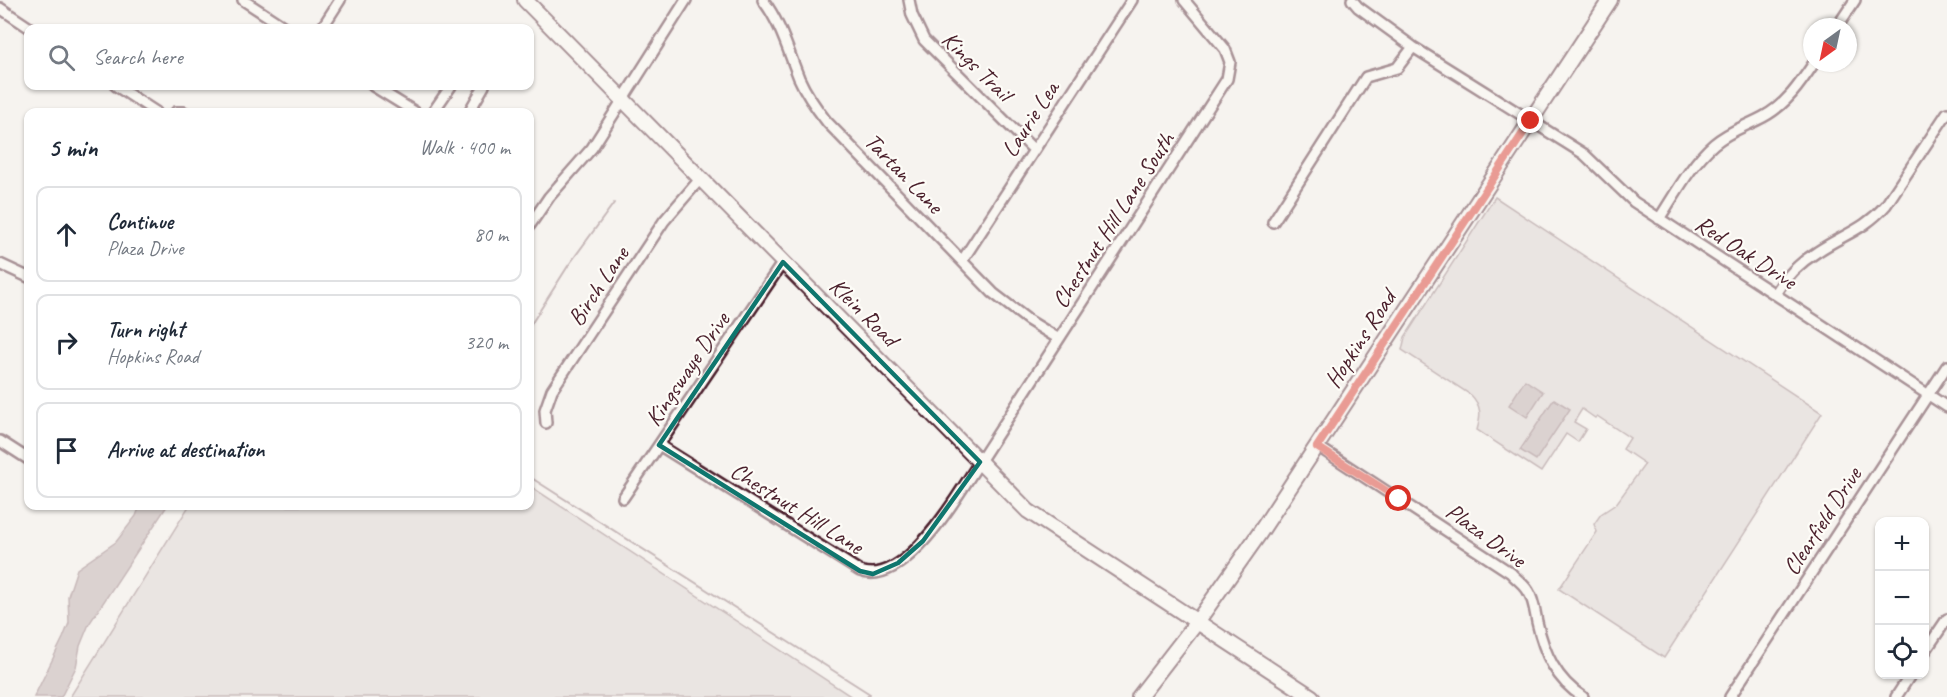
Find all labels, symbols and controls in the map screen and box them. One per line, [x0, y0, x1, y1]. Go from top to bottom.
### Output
north arrow [1803, 18, 1857, 72]
search box [24, 24, 534, 90]
street label: Kings Trail [936, 25, 1021, 110]
icon: search [45, 41, 78, 74]
text: Search here [93, 43, 183, 71]
street label: Laurie Lea [994, 74, 1067, 162]
route end [1517, 107, 1543, 133]
street label: Chestnut Hill Lane South [1045, 125, 1182, 314]
street label: Tartan Lane [858, 126, 951, 221]
text: 5 min [48, 131, 97, 164]
text: Walk · 400 m [420, 135, 510, 160]
text: Continue [107, 208, 173, 236]
street label: Red Oak Drive [1690, 208, 1804, 297]
icon: ahead [50, 218, 83, 251]
text: 80 m [474, 222, 508, 247]
text: Plaza Drive [107, 236, 183, 261]
street label: Birch Lane [561, 239, 637, 331]
street label: Klein Road [823, 271, 907, 355]
street label: Hopkins Road [1317, 282, 1405, 393]
street label: Kingswaye Drive [638, 304, 737, 432]
text: Turn right [107, 316, 184, 344]
icon: right [50, 326, 83, 359]
text: 320 m [465, 330, 508, 355]
text: Hopkins Road [107, 344, 199, 369]
icon: arrive [50, 434, 83, 467]
text: Arrive at destination [107, 436, 264, 464]
street label: Chestnut Hill Lane [725, 455, 871, 562]
street label: Clearfield Drive [1776, 460, 1869, 581]
route start [1385, 485, 1411, 511]
street label: Plaza Drive [1440, 496, 1534, 575]
map controls [1875, 517, 1929, 679]
button: + [1875, 517, 1929, 571]
button: − [1875, 571, 1929, 625]
button: locate [1875, 625, 1929, 679]

